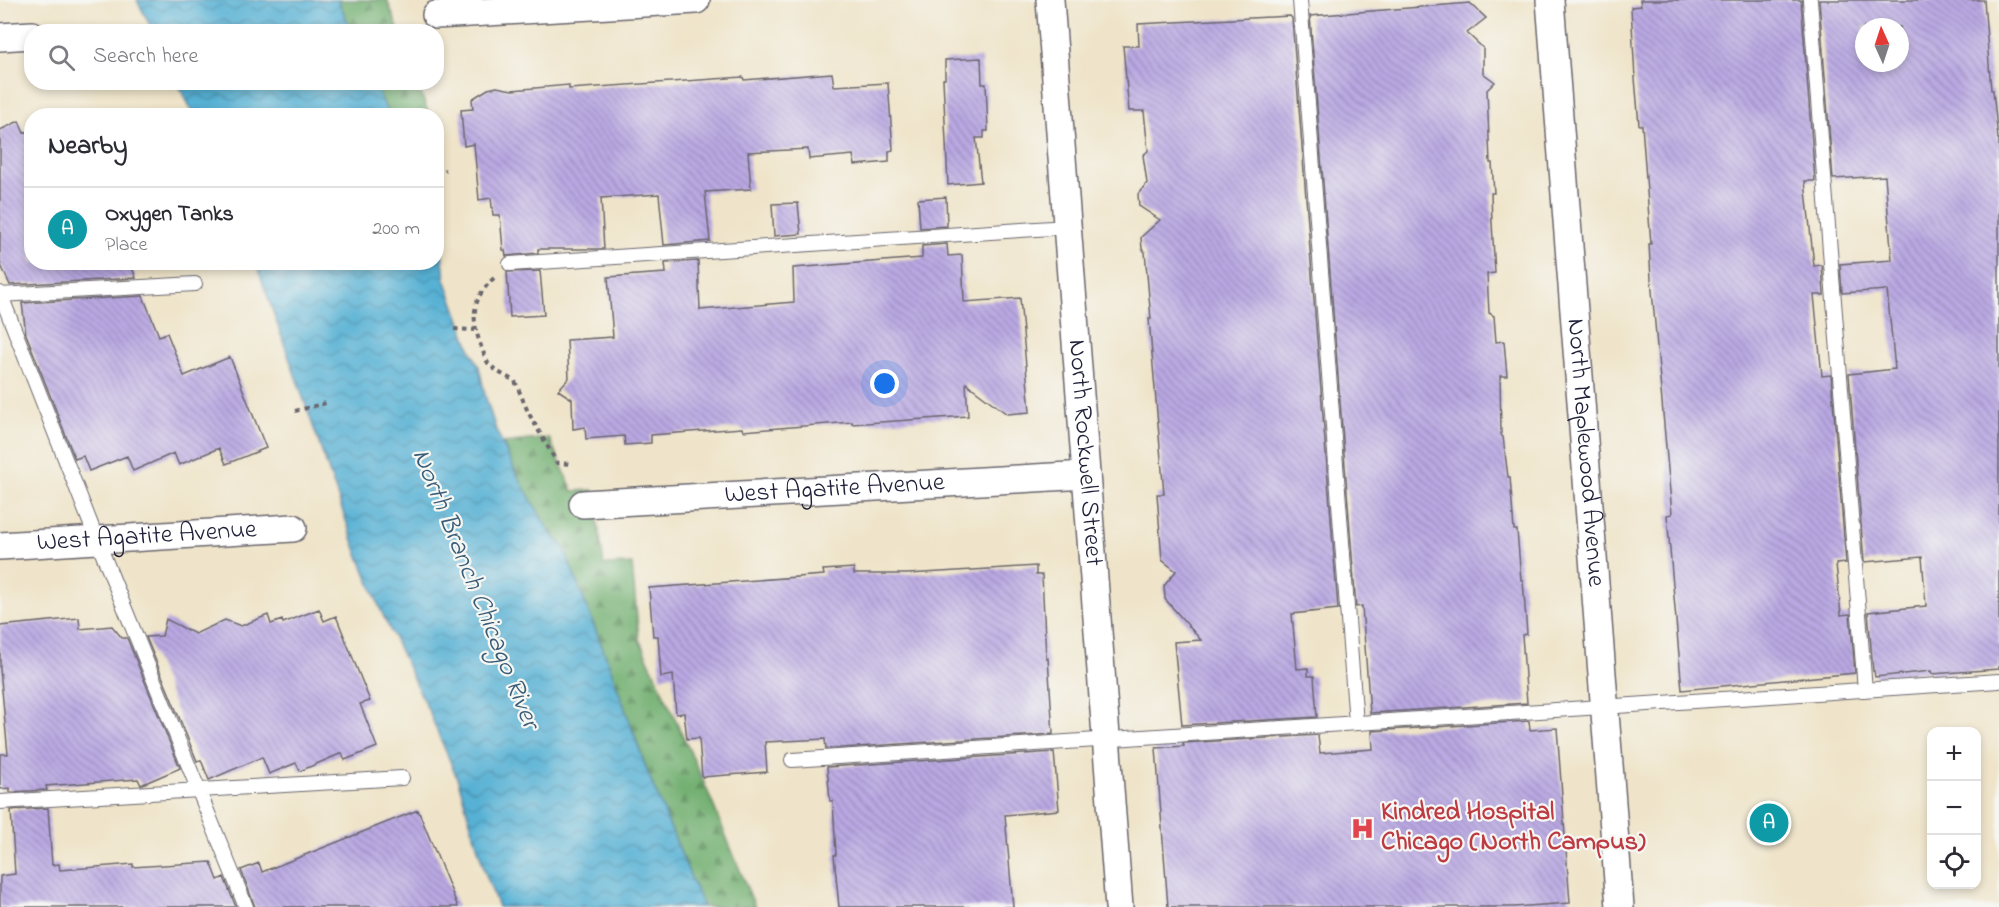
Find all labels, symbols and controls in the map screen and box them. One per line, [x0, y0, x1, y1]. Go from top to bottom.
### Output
north arrow [1855, 18, 1909, 72]
search box [24, 24, 444, 90]
icon: search [45, 41, 78, 74]
text: Search here [93, 41, 198, 73]
text: Nearby [48, 128, 127, 166]
text: Oxygen Tanks [105, 199, 234, 231]
text: A [61, 215, 74, 244]
text: 200 m [372, 215, 420, 244]
text: Place [105, 231, 147, 260]
street label: North Maplewood Avenue [1556, 317, 1614, 588]
street label: North Rockwell Street [1057, 338, 1112, 568]
your location [870, 369, 899, 398]
water label: North Branch Chicago River [400, 443, 550, 739]
street label: West Agatite Avenue [724, 464, 946, 515]
street label: West Agatite Avenue [36, 511, 258, 563]
map controls [1927, 727, 1981, 889]
button: + [1927, 727, 1981, 781]
button: − [1927, 781, 1981, 835]
place label: Kindred Hospital Chicago (North Campus) [1381, 794, 1646, 863]
pin: A [1750, 800, 1788, 846]
hospital icon: Kindred Hospital Chicago (North Campus) [1350, 815, 1376, 841]
button: locate [1927, 835, 1981, 889]

